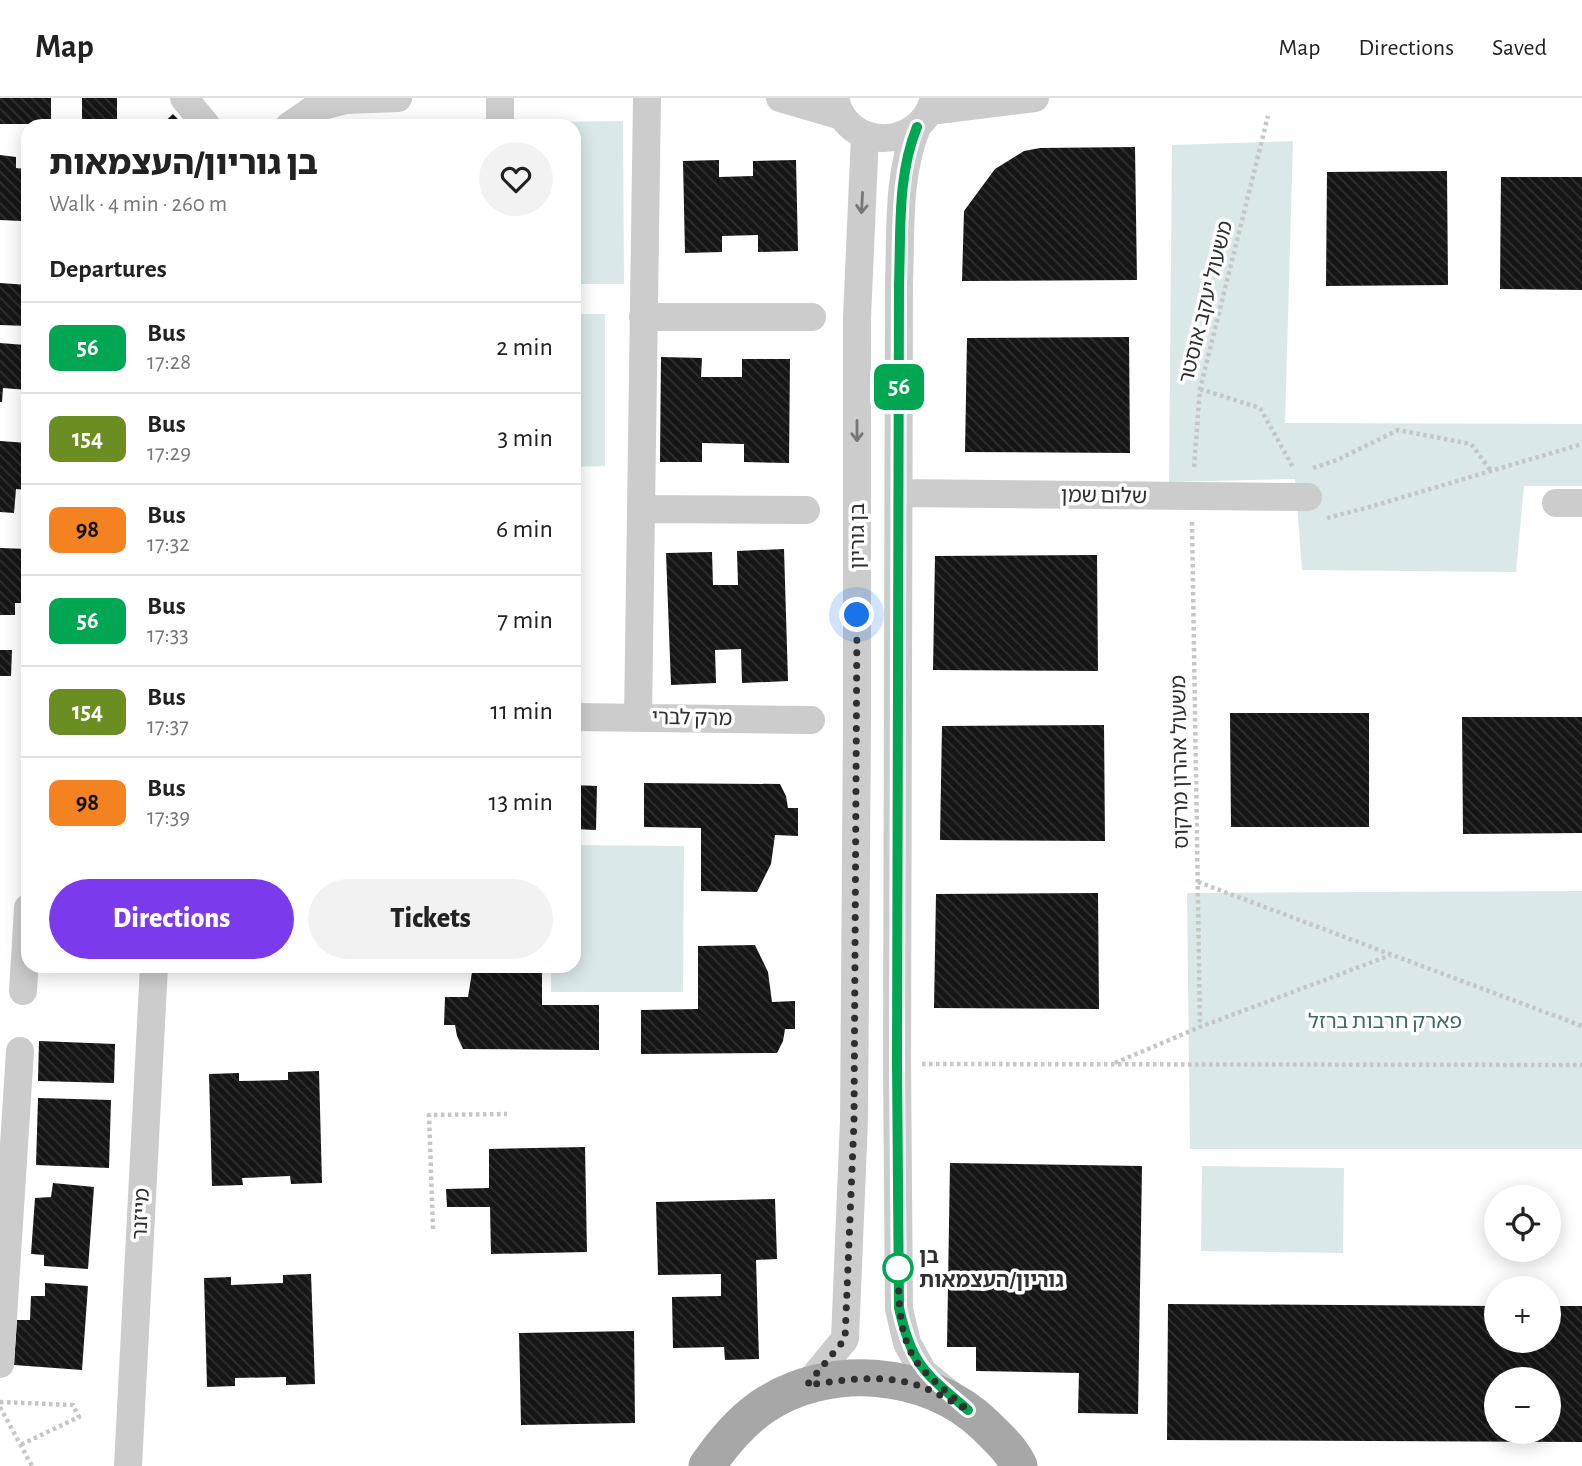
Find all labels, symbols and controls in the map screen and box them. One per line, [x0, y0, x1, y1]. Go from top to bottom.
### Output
text: Map [35, 31, 94, 64]
text: Map [1278, 36, 1320, 60]
text: Directions [1358, 36, 1454, 60]
text: Saved [1492, 36, 1547, 60]
button: heart [479, 142, 553, 216]
text: בן גוריון/העצמאות [49, 148, 318, 181]
one-way arrow [855, 192, 868, 214]
text: Walk · 4 min · 260 m [49, 193, 227, 216]
street label: משעול יעקב אוסטר [1176, 219, 1236, 385]
text: Departures [49, 256, 167, 282]
text: Bus [147, 320, 186, 346]
text: 2 min [496, 334, 553, 360]
text: 56 [77, 336, 98, 360]
text: 17:28 [147, 351, 191, 374]
line badge: 56 [867, 364, 930, 410]
text: 56 [888, 375, 910, 399]
text: Bus [147, 411, 186, 437]
one-way arrow [850, 419, 863, 442]
text: 3 min [497, 425, 553, 451]
text: 154 [72, 427, 103, 451]
text: 17:29 [147, 442, 191, 465]
street label: שלום שמן [1061, 485, 1147, 507]
text: Bus [147, 502, 186, 528]
street label: בן גוריון [847, 503, 868, 569]
text: 6 min [496, 516, 553, 542]
text: 98 [76, 518, 99, 542]
text: 17:32 [147, 533, 190, 556]
text: Bus [147, 593, 186, 619]
your location [839, 597, 874, 632]
text: 7 min [497, 607, 553, 633]
text: 56 [77, 609, 98, 633]
text: 17:33 [147, 624, 189, 647]
street label: משעול אהרון מרקוס [1168, 675, 1192, 849]
text: Bus [147, 684, 186, 710]
text: 11 min [490, 698, 553, 724]
text: 154 [72, 700, 103, 724]
street label: מרק לברי [652, 707, 732, 729]
text: 17:37 [147, 715, 189, 738]
text: Bus [147, 775, 186, 801]
text: 13 min [489, 789, 553, 815]
text: 98 [76, 791, 99, 815]
text: 17:39 [147, 806, 190, 829]
button: Directions [49, 879, 294, 959]
button: Tickets [308, 879, 553, 959]
park label: פארק חרבות ברזל [1308, 1011, 1462, 1032]
map controls [1484, 1185, 1561, 1444]
button: locate [1484, 1185, 1561, 1262]
street label: מייזנר [129, 1187, 153, 1241]
place label: בן גוריון/העצמאות [919, 1246, 1064, 1291]
marker: בן גוריון/העצמאות [883, 1253, 913, 1283]
button: + [1484, 1276, 1561, 1353]
button: − [1484, 1367, 1561, 1444]

